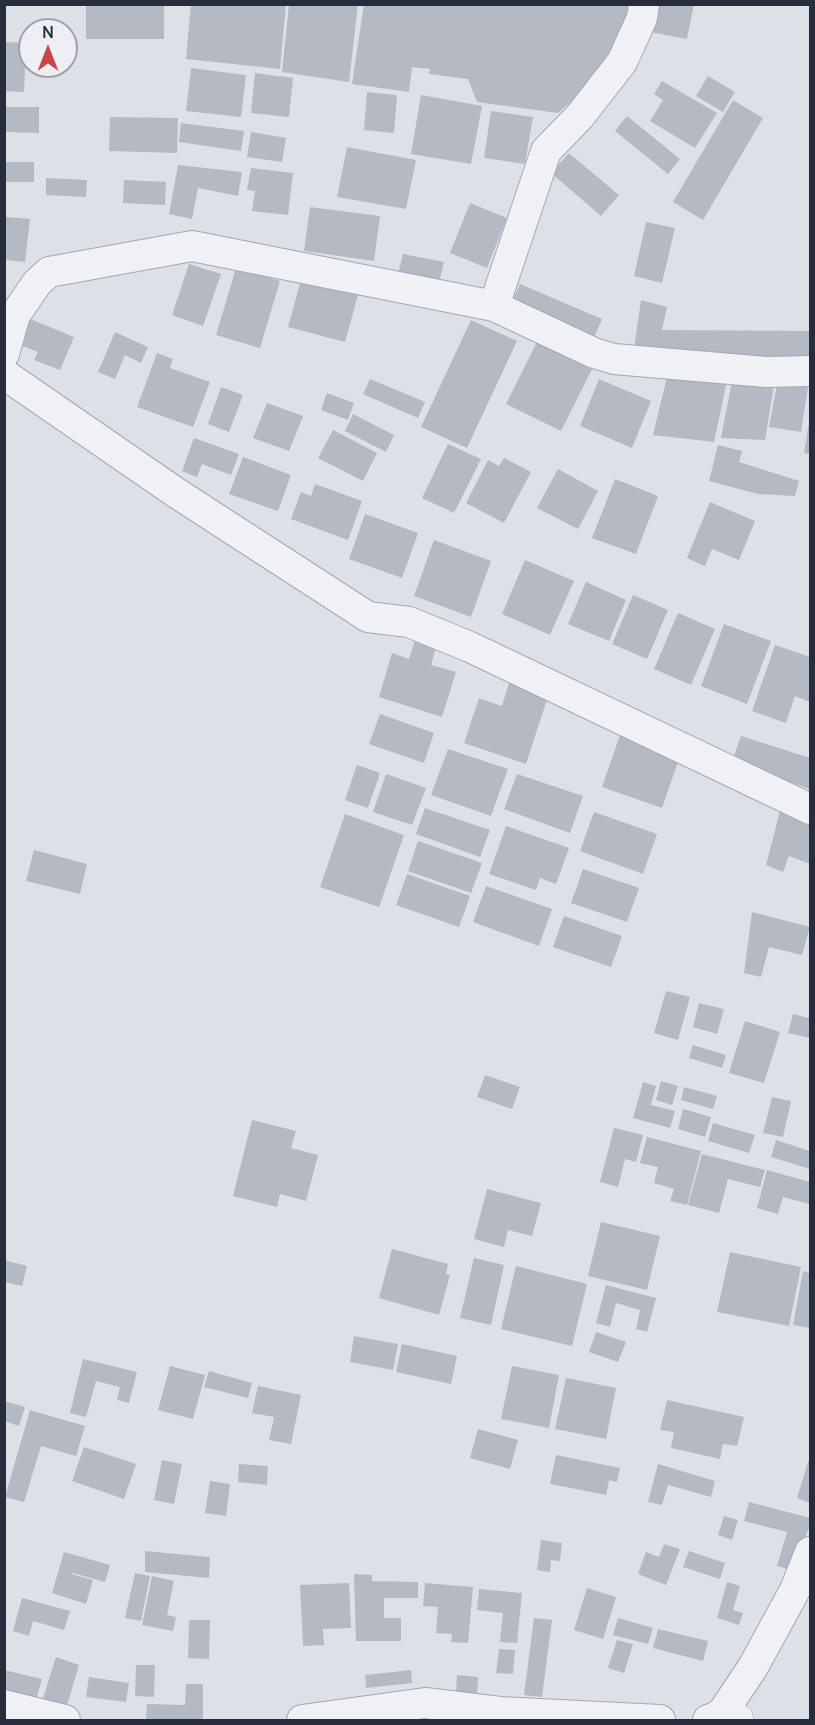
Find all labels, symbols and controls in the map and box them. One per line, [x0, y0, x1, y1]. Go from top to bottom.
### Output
north arrow [18, 18, 78, 78]
text: N [42, 21, 54, 43]

